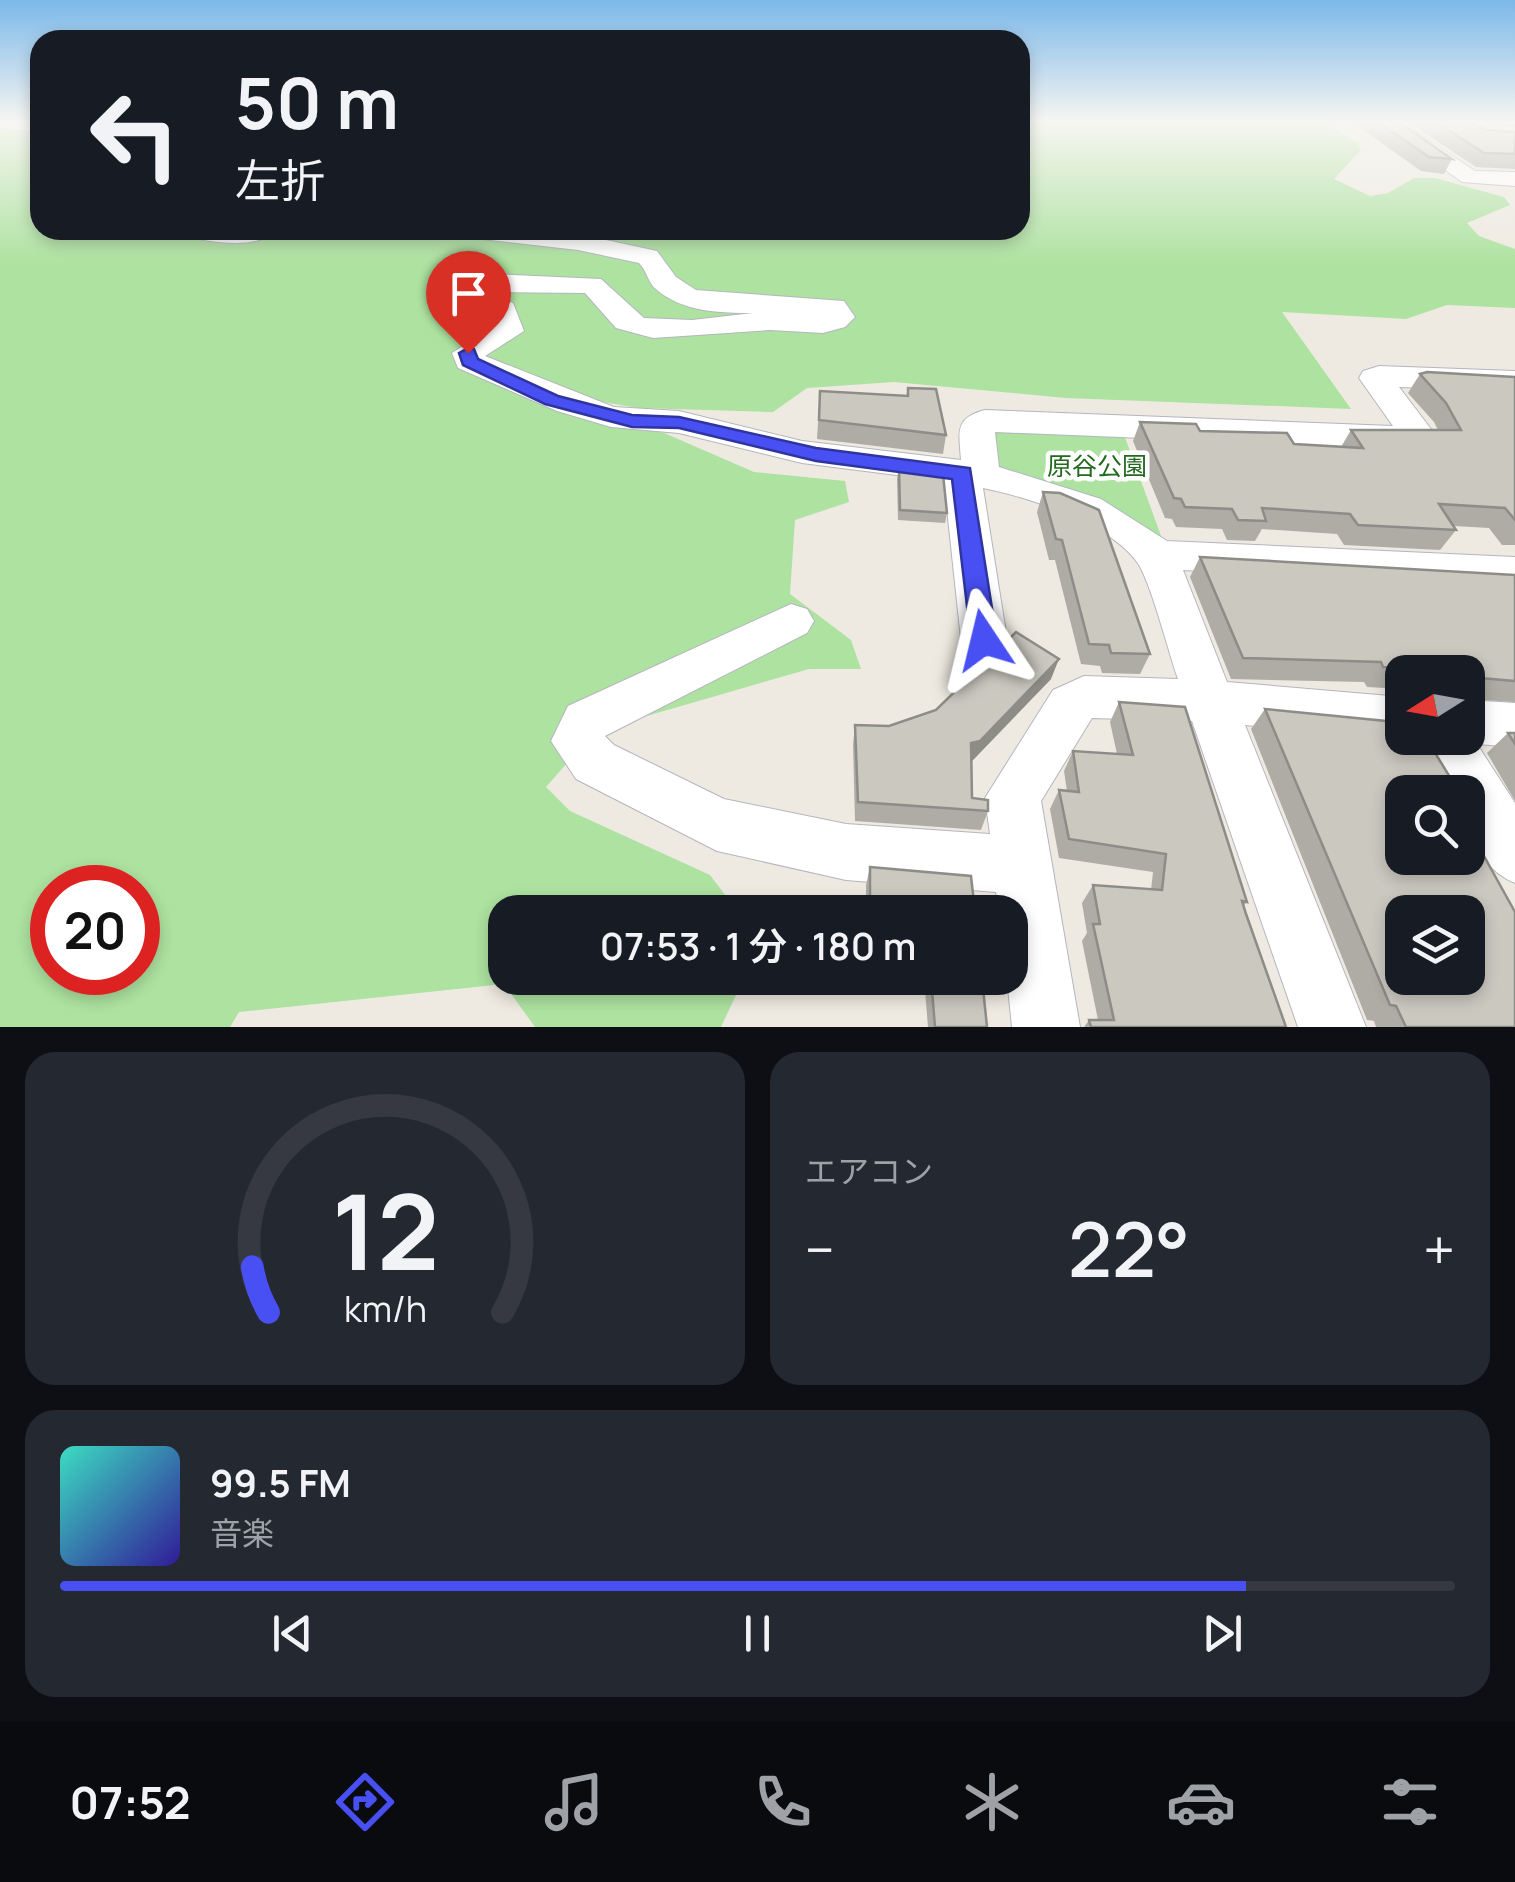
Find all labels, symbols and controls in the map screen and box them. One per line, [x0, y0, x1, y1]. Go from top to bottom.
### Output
text: 50 m [235, 54, 399, 150]
icon: left [70, 70, 200, 200]
text: 左折 [235, 149, 325, 211]
pin [426, 251, 511, 354]
icon: arrive [441, 266, 496, 321]
park label: 原谷公園 [1047, 448, 1147, 483]
position arrow [932, 588, 1036, 692]
north arrow [1385, 655, 1485, 755]
map controls [1385, 655, 1485, 995]
button: search [1385, 775, 1485, 875]
speed limit sign: 20 [30, 865, 160, 995]
button: layers [1385, 895, 1485, 995]
text: 07:53 · 1 分 · 180 m [600, 919, 916, 971]
text: エアコン [805, 1149, 933, 1193]
text: 12 [331, 1159, 439, 1301]
text: 22° [1068, 1197, 1190, 1300]
text: − [805, 1211, 835, 1287]
text: + [1423, 1211, 1455, 1287]
text: km/h [343, 1284, 427, 1333]
text: 99.5 FM [210, 1456, 351, 1508]
text: 音楽 [210, 1511, 274, 1555]
icon: previous [265, 1606, 320, 1661]
icon: pause [730, 1606, 785, 1661]
icon: next [1195, 1606, 1250, 1661]
icon: directions [330, 1767, 400, 1837]
icon: music [539, 1767, 609, 1837]
icon: phone [748, 1767, 818, 1837]
icon: climate [957, 1767, 1027, 1837]
icon: car [1166, 1767, 1236, 1837]
icon: filters [1375, 1767, 1445, 1837]
text: 07:52 [70, 1771, 191, 1833]

